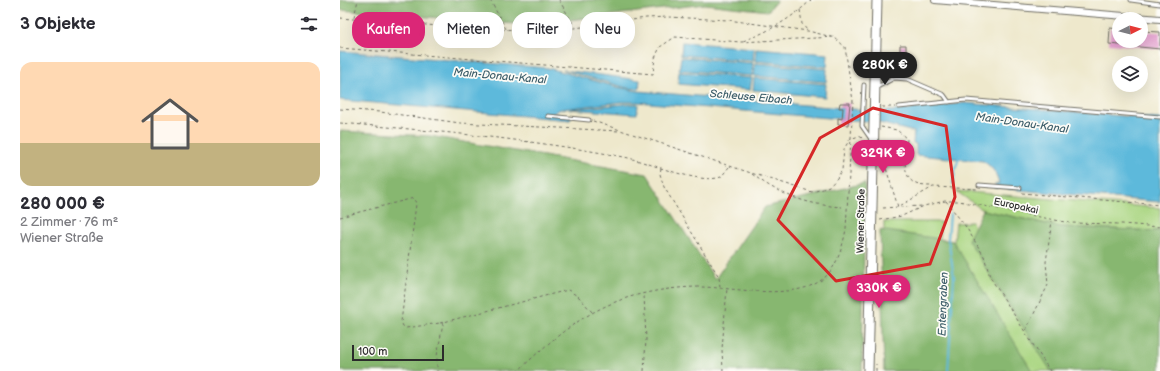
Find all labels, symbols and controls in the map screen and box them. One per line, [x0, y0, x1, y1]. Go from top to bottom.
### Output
chip: Kaufen [352, 12, 425, 48]
chip: Mieten [433, 12, 504, 48]
chip: Filter [512, 12, 572, 48]
chip: Neu [580, 12, 635, 48]
north arrow [1112, 12, 1148, 48]
map controls [1112, 12, 1148, 92]
icon: filters [298, 13, 320, 35]
text: 3 Objekte [20, 14, 95, 34]
pin: 280K € [852, 52, 918, 86]
button: layers [1112, 56, 1148, 92]
text: 280K € [862, 57, 908, 73]
water label: Main-Donau-Kanal [453, 65, 547, 87]
water label: Schleuse Eibach [709, 87, 793, 107]
icon: home [134, 88, 206, 160]
water label: Main-Donau-Kanal [975, 110, 1070, 136]
pin: 329K € [850, 140, 916, 174]
text: 329K € [860, 145, 906, 161]
street label: Wiener Straße [854, 189, 868, 253]
text: 280 000 € [20, 194, 105, 214]
street label: Europakai [993, 195, 1039, 217]
text: 2 Zimmer · 76 m² [20, 214, 118, 230]
text: Wiener Straße [20, 230, 104, 246]
water label: Entengraben [935, 272, 951, 336]
pin: 330K € [846, 275, 912, 309]
text: 330K € [856, 280, 902, 296]
scale bar [352, 343, 444, 362]
text: 100 m [358, 345, 387, 358]

